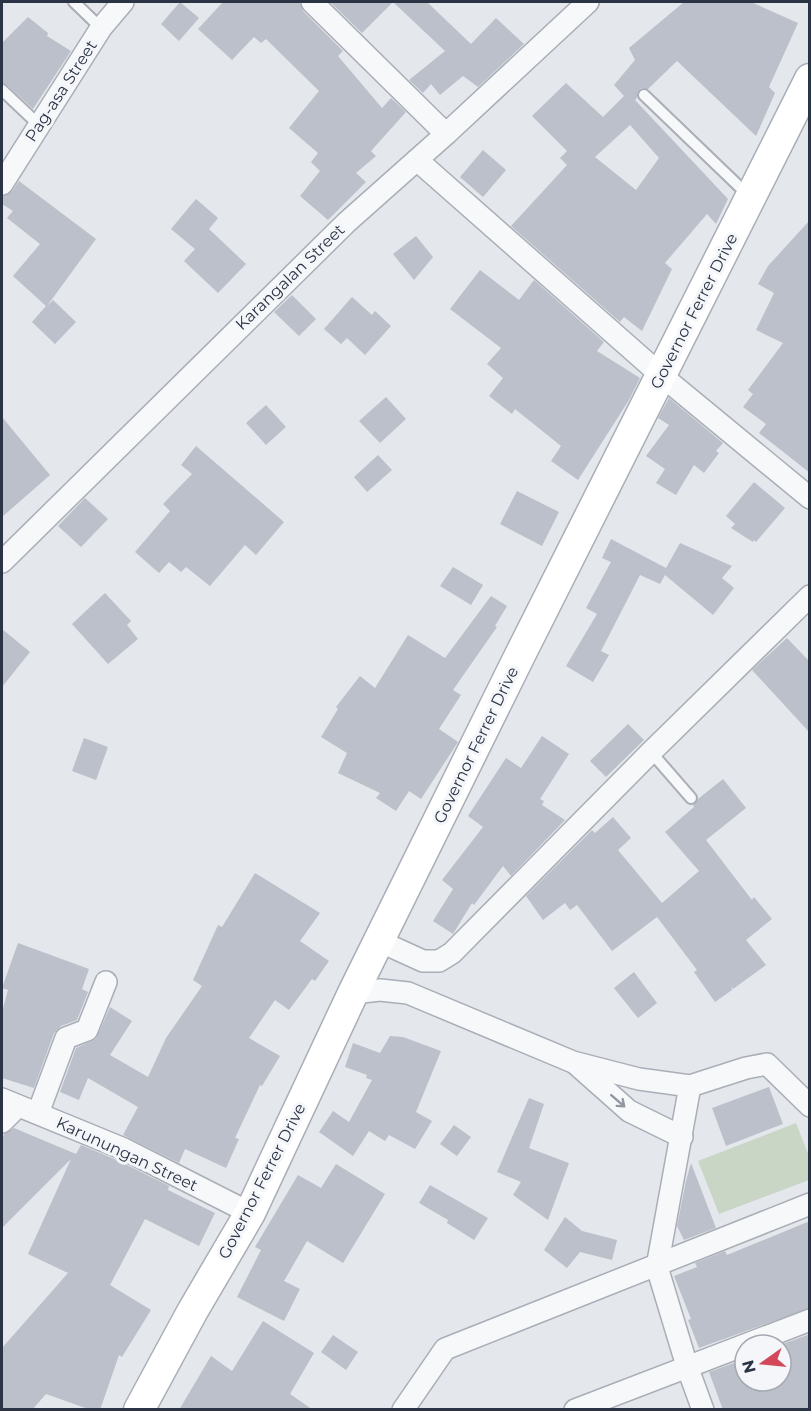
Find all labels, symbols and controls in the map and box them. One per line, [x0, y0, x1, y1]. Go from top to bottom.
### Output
street label: Pag-asa Street [21, 36, 101, 145]
street label: Karangalan Street [232, 220, 349, 334]
street label: Governor Ferrer Drive [646, 230, 742, 392]
street label: Governor Ferrer Drive [430, 663, 522, 827]
one-way arrow [609, 1093, 625, 1107]
street label: Governor Ferrer Drive [214, 1100, 310, 1262]
street label: Karunungan Street [53, 1113, 201, 1195]
north arrow [733, 1333, 793, 1393]
text: N [738, 1358, 760, 1375]

